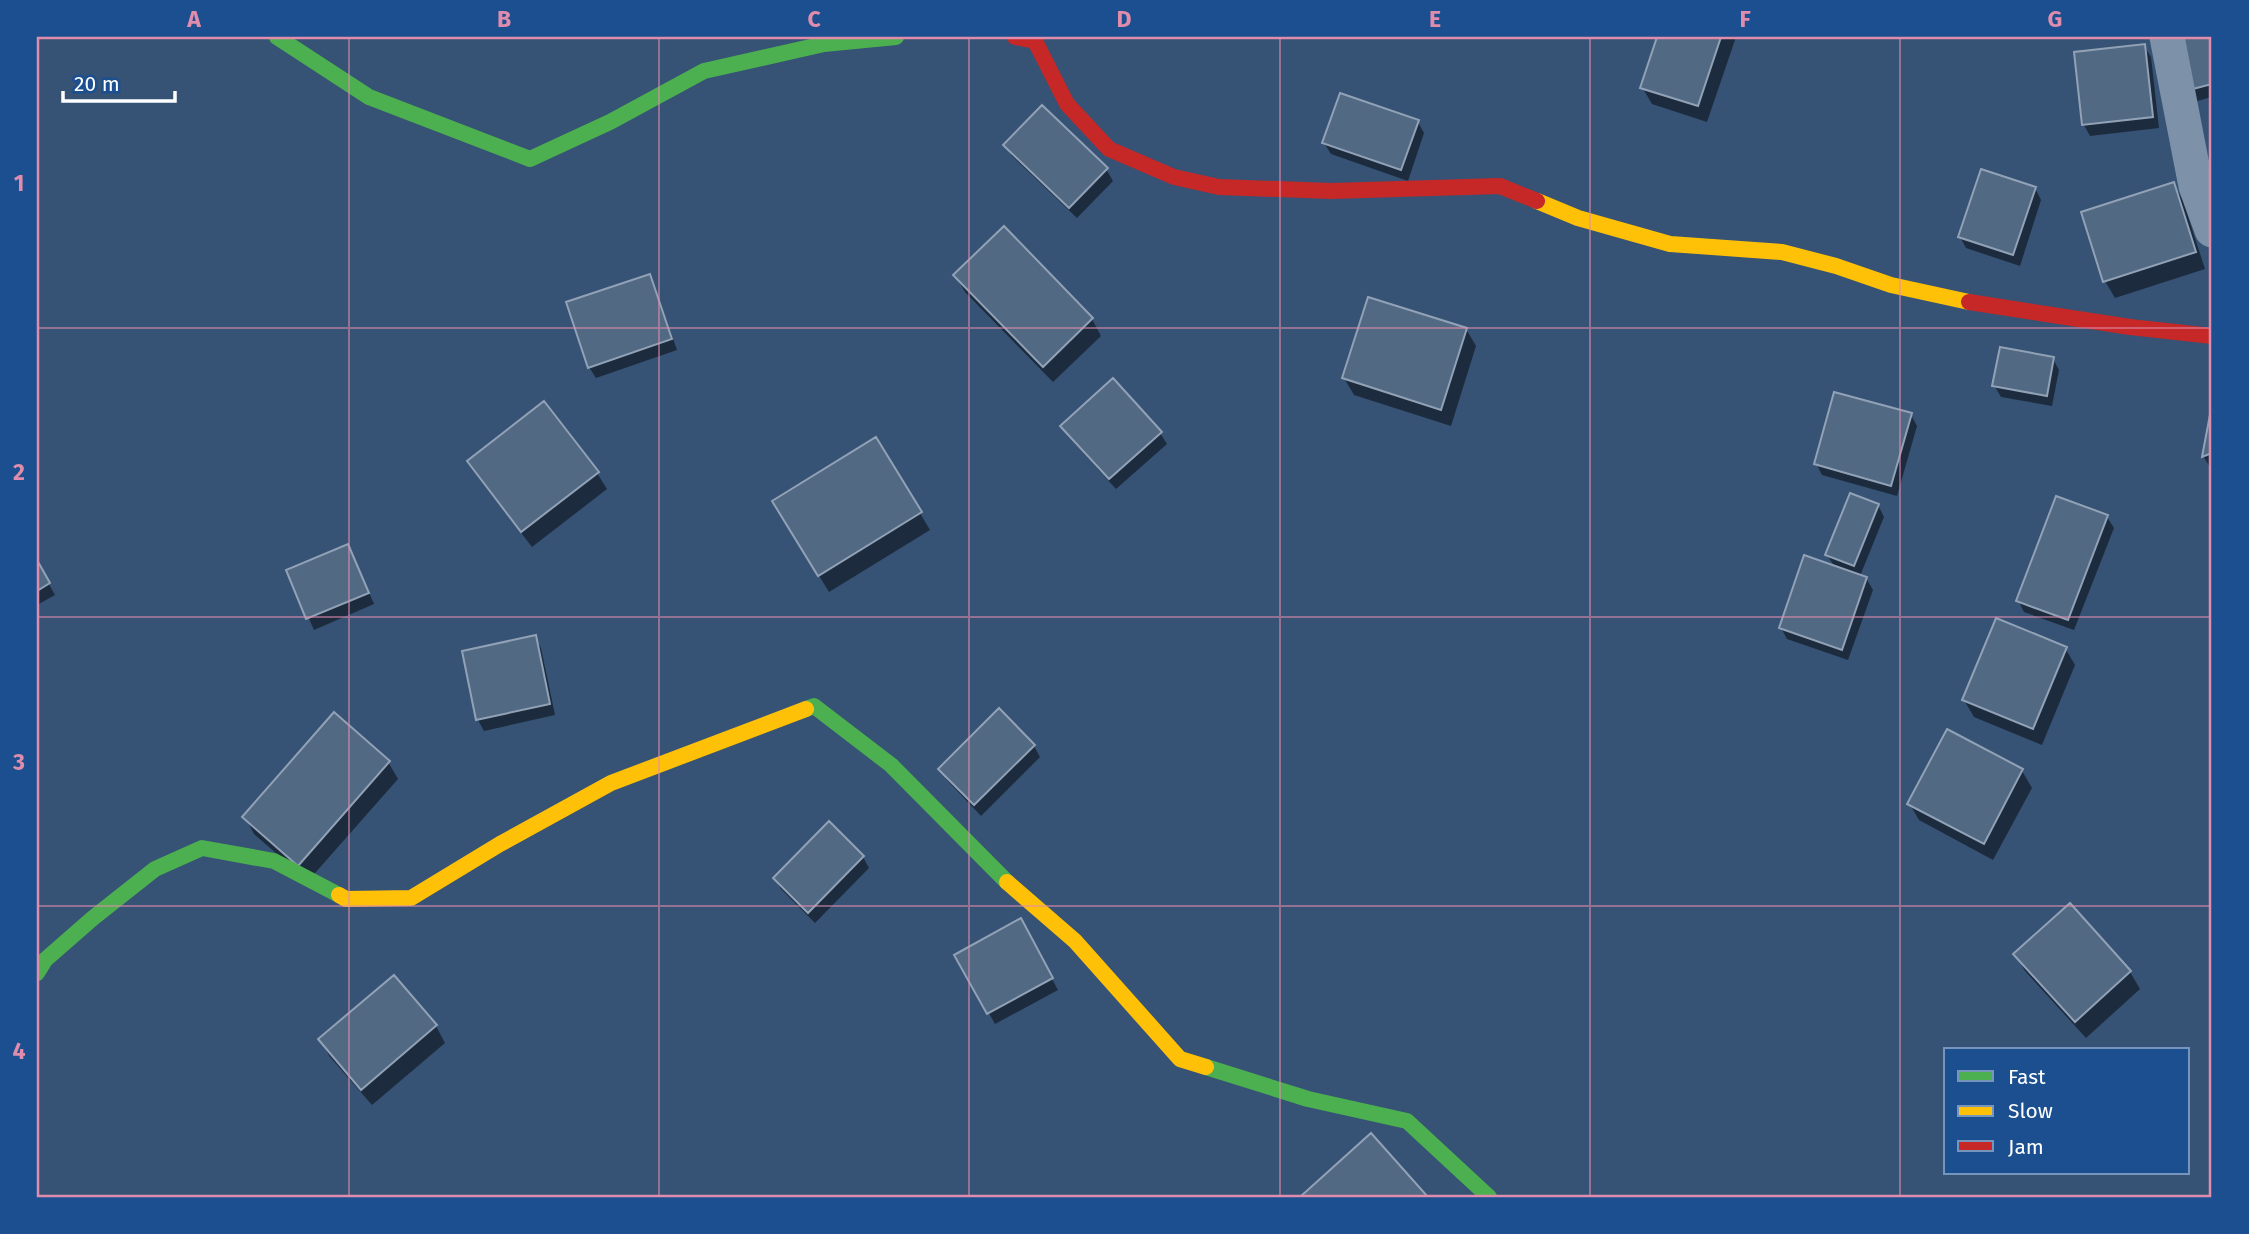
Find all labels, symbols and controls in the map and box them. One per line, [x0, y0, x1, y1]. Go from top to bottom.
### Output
text: A [186, 5, 201, 33]
text: B [497, 5, 511, 33]
text: C [807, 5, 821, 33]
text: D [1117, 5, 1132, 33]
text: E [1429, 5, 1441, 33]
text: F [1739, 5, 1751, 33]
text: G [2048, 5, 2062, 33]
scale bar [63, 60, 175, 104]
text: 20 m [74, 71, 120, 97]
text: 1 [14, 169, 24, 197]
text: 2 [13, 458, 25, 486]
text: 3 [12, 748, 25, 776]
text: 4 [13, 1037, 26, 1065]
legend [1944, 1048, 2190, 1174]
text: Fast [2008, 1064, 2046, 1090]
text: Slow [2008, 1098, 2053, 1124]
text: Jam [2008, 1134, 2044, 1160]

